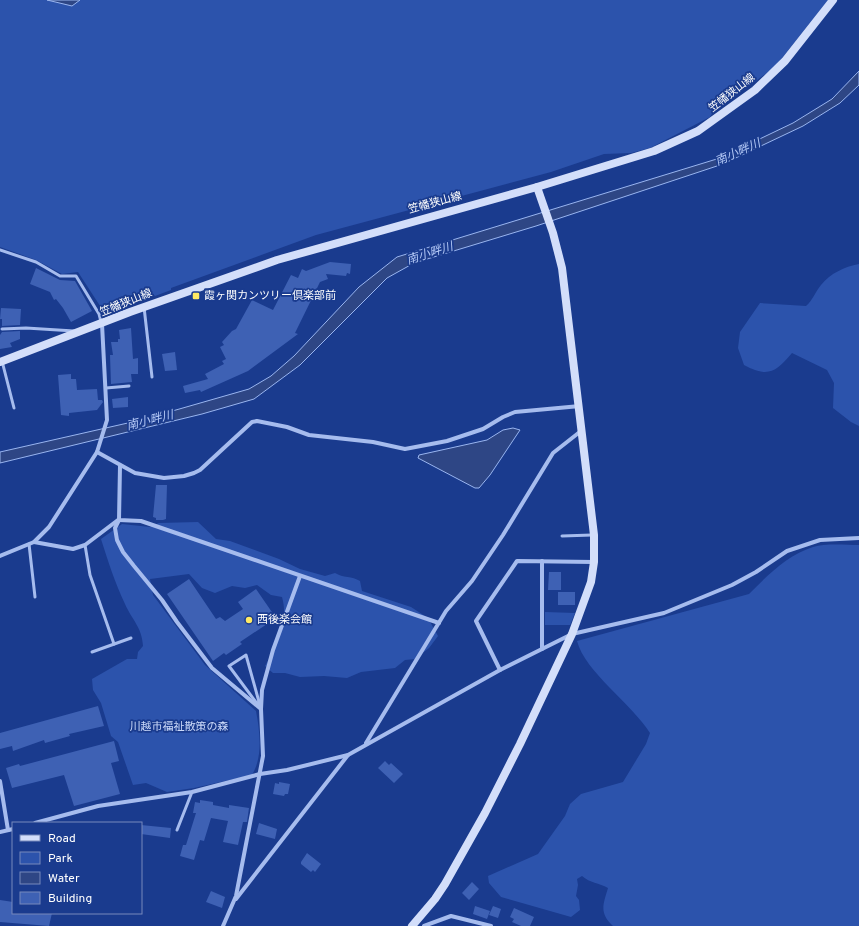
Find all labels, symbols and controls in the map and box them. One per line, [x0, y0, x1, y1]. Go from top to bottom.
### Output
street label: 笠幡狭山線 [706, 71, 758, 115]
water label: 南小畔川 [713, 135, 765, 170]
street label: 笠幡狭山線 [407, 189, 463, 217]
water label: 南小畔川 [405, 238, 457, 269]
street label: 笠幡狭山線 [98, 286, 154, 320]
place label: 霞ヶ関カンツリー倶楽部前 [204, 289, 336, 303]
marker: 霞ヶ関カンツリー倶楽部前 [191, 291, 201, 301]
water label: 南小畔川 [125, 407, 177, 435]
place label: 西後楽会館 [257, 613, 312, 627]
marker: 西後楽会館 [244, 615, 254, 625]
park label: 川越市福祉散策の森 [130, 720, 229, 734]
legend [12, 822, 142, 914]
text: Road [48, 831, 76, 847]
text: Park [48, 851, 73, 867]
text: Water [48, 871, 80, 887]
text: Building [48, 891, 92, 907]

